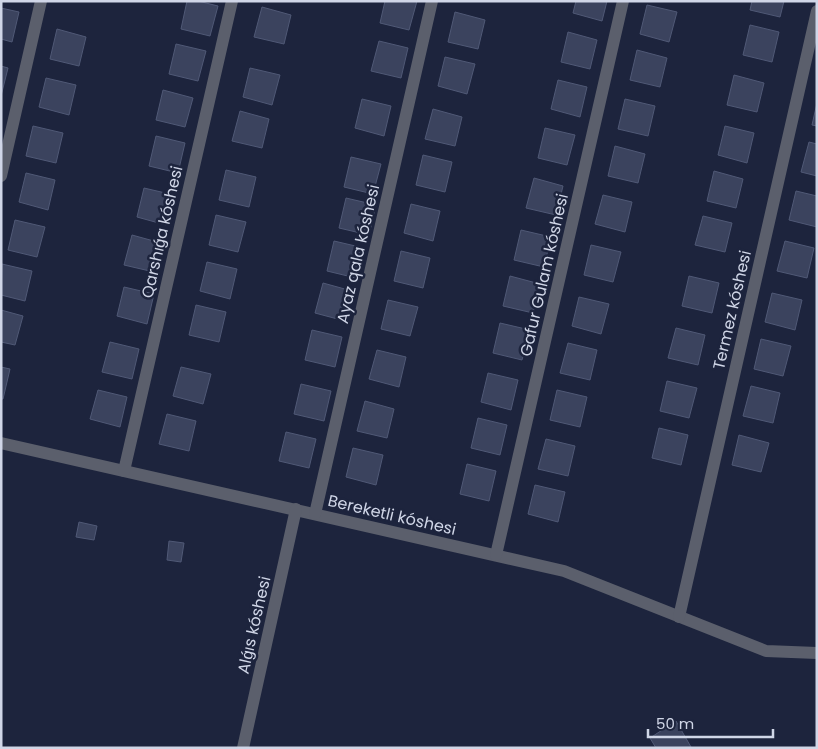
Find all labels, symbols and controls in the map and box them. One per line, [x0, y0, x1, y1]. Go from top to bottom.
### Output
street label: Qarshıǵa kóshesi [136, 164, 188, 300]
street label: Ayaz qala kóshesi [331, 182, 385, 326]
street label: Gafur Gulam kóshesi [514, 191, 574, 359]
street label: Termez kóshesi [707, 248, 757, 372]
street label: Bereketli kóshesi [326, 489, 458, 541]
street label: Alǵıs kóshesi [232, 574, 276, 676]
scale bar [648, 706, 773, 738]
text: 50 m [656, 713, 694, 734]

